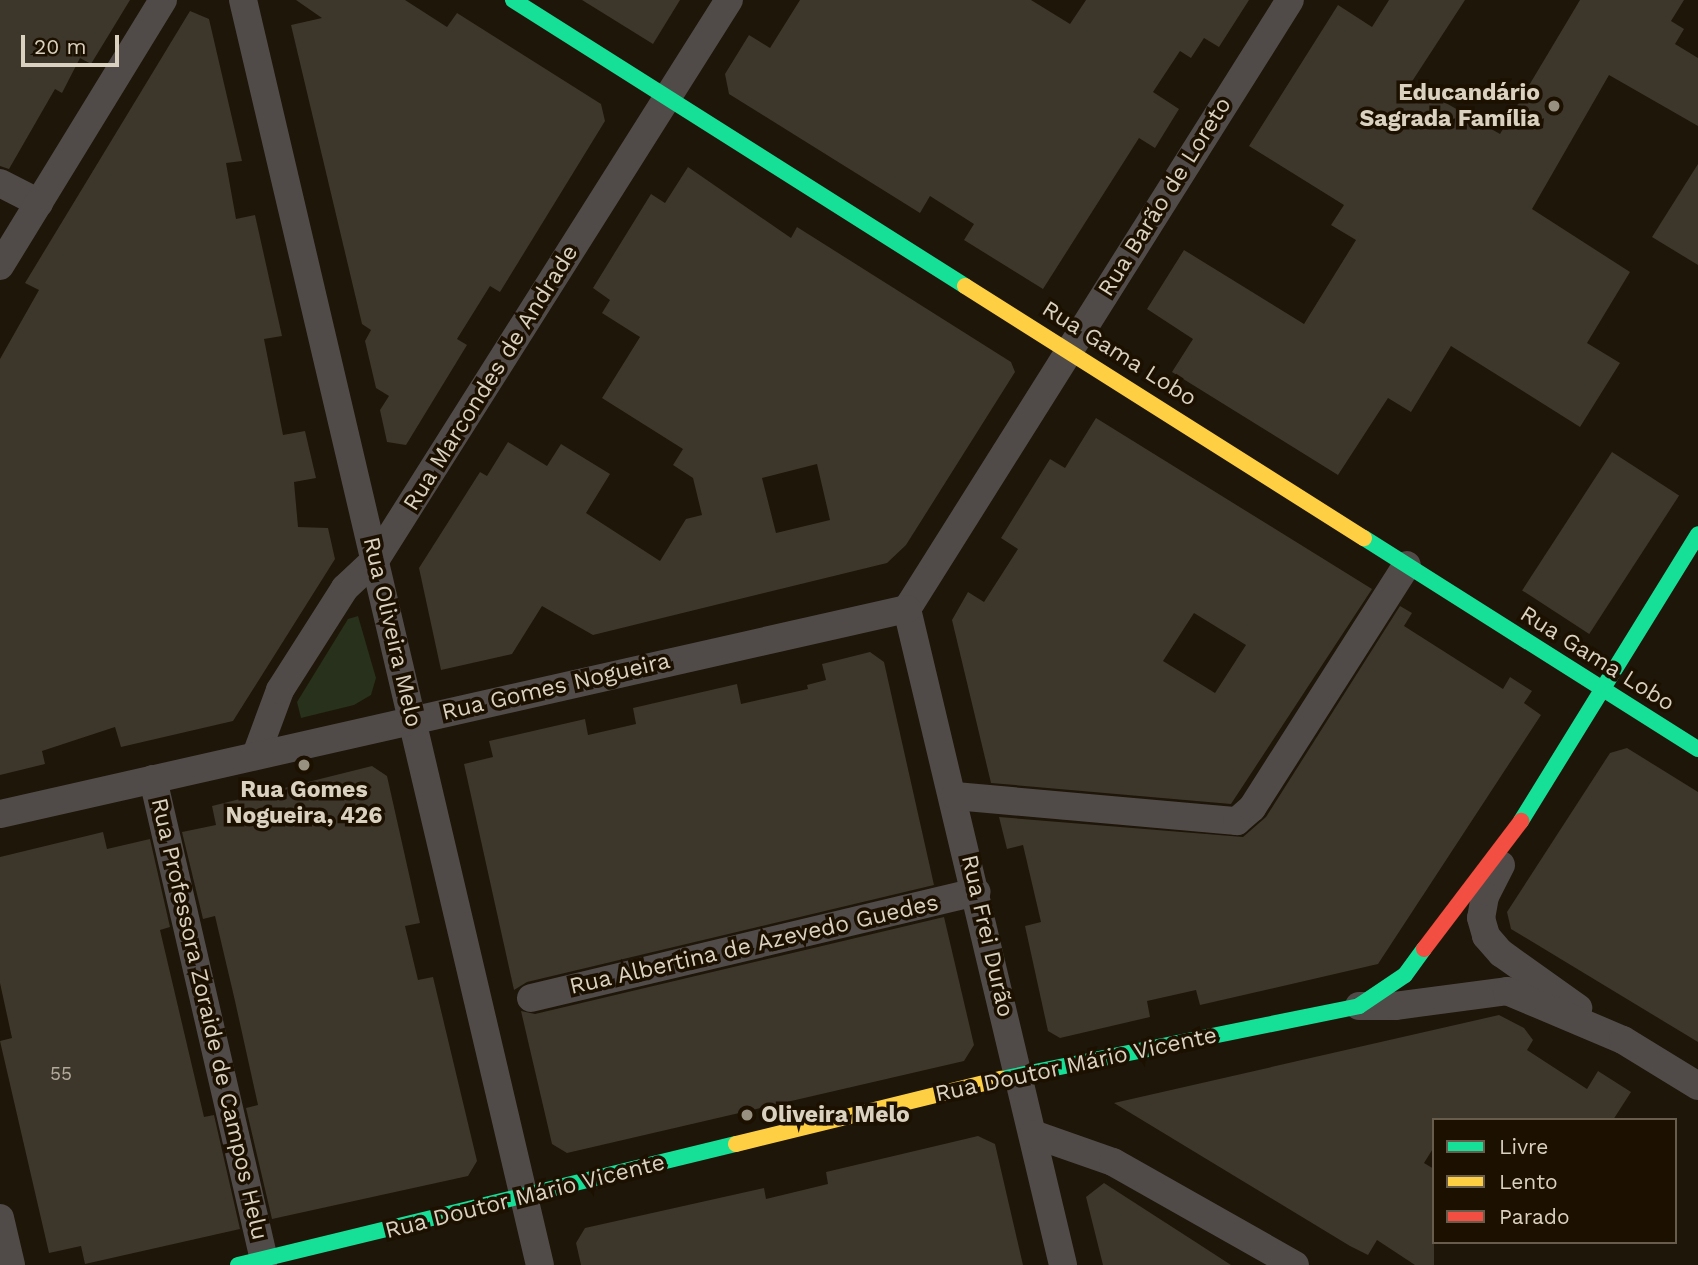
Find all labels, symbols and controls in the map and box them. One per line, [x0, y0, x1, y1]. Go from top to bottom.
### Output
scale bar [24, 21, 122, 65]
text: 20 m [34, 34, 86, 59]
place label: Educandário Sagrada Família [1359, 79, 1540, 133]
street label: Rua Barão de Loreto [1092, 92, 1238, 302]
marker: Educandário Sagrada Família [1546, 98, 1562, 114]
street label: Rua Marcondes de Andrade [397, 240, 585, 516]
street label: Rua Gama Lobo [1036, 295, 1202, 413]
street label: Rua Oliveira Melo [357, 534, 427, 730]
street label: Rua Gama Lobo [1514, 600, 1680, 718]
street label: Rua Gomes Nogueira [439, 647, 673, 727]
marker: Rua Gomes Nogueira, 426 [296, 757, 312, 773]
place label: Rua Gomes Nogueira, 426 [226, 776, 382, 830]
street label: Rua Professora Zoraide de Campos Helu [145, 795, 273, 1243]
street label: Rua Frei Durão [955, 852, 1019, 1020]
street label: Rua Albertina de Azevedo Guedes [566, 889, 942, 1001]
street label: Rua Doutor Mário Vicente [932, 1021, 1220, 1109]
house number: 55 [50, 1063, 72, 1085]
place label: Oliveira Melo [761, 1101, 910, 1129]
marker: Oliveira Melo [739, 1107, 755, 1123]
legend [1432, 1118, 1677, 1244]
text: Livre [1499, 1134, 1548, 1159]
street label: Rua Doutor Mário Vicente [381, 1149, 669, 1245]
text: Lento [1499, 1169, 1558, 1194]
text: Parado [1499, 1204, 1570, 1229]

